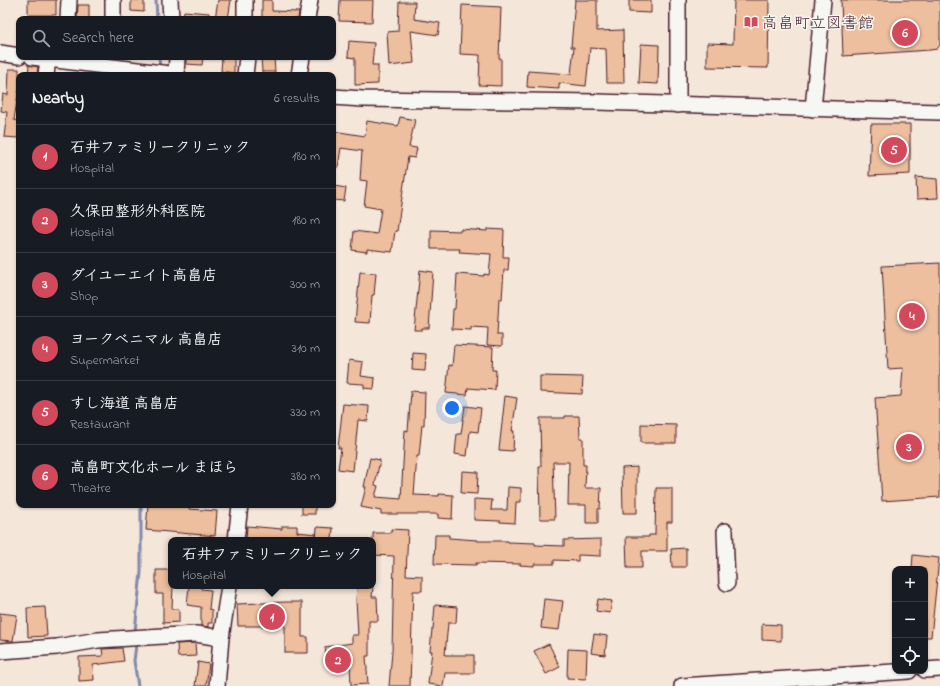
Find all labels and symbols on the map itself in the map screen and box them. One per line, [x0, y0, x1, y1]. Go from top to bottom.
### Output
place label: 高畠町立図書館 [762, 12, 874, 36]
library icon: 高畠町立図書館 [743, 14, 759, 30]
pin: 6 [892, 18, 918, 48]
pin: 5 [881, 135, 907, 165]
pin: 4 [899, 301, 925, 331]
your location [442, 398, 462, 418]
pin: 3 [896, 432, 922, 462]
pin: 1 [259, 602, 285, 632]
pin: 2 [325, 645, 351, 675]

